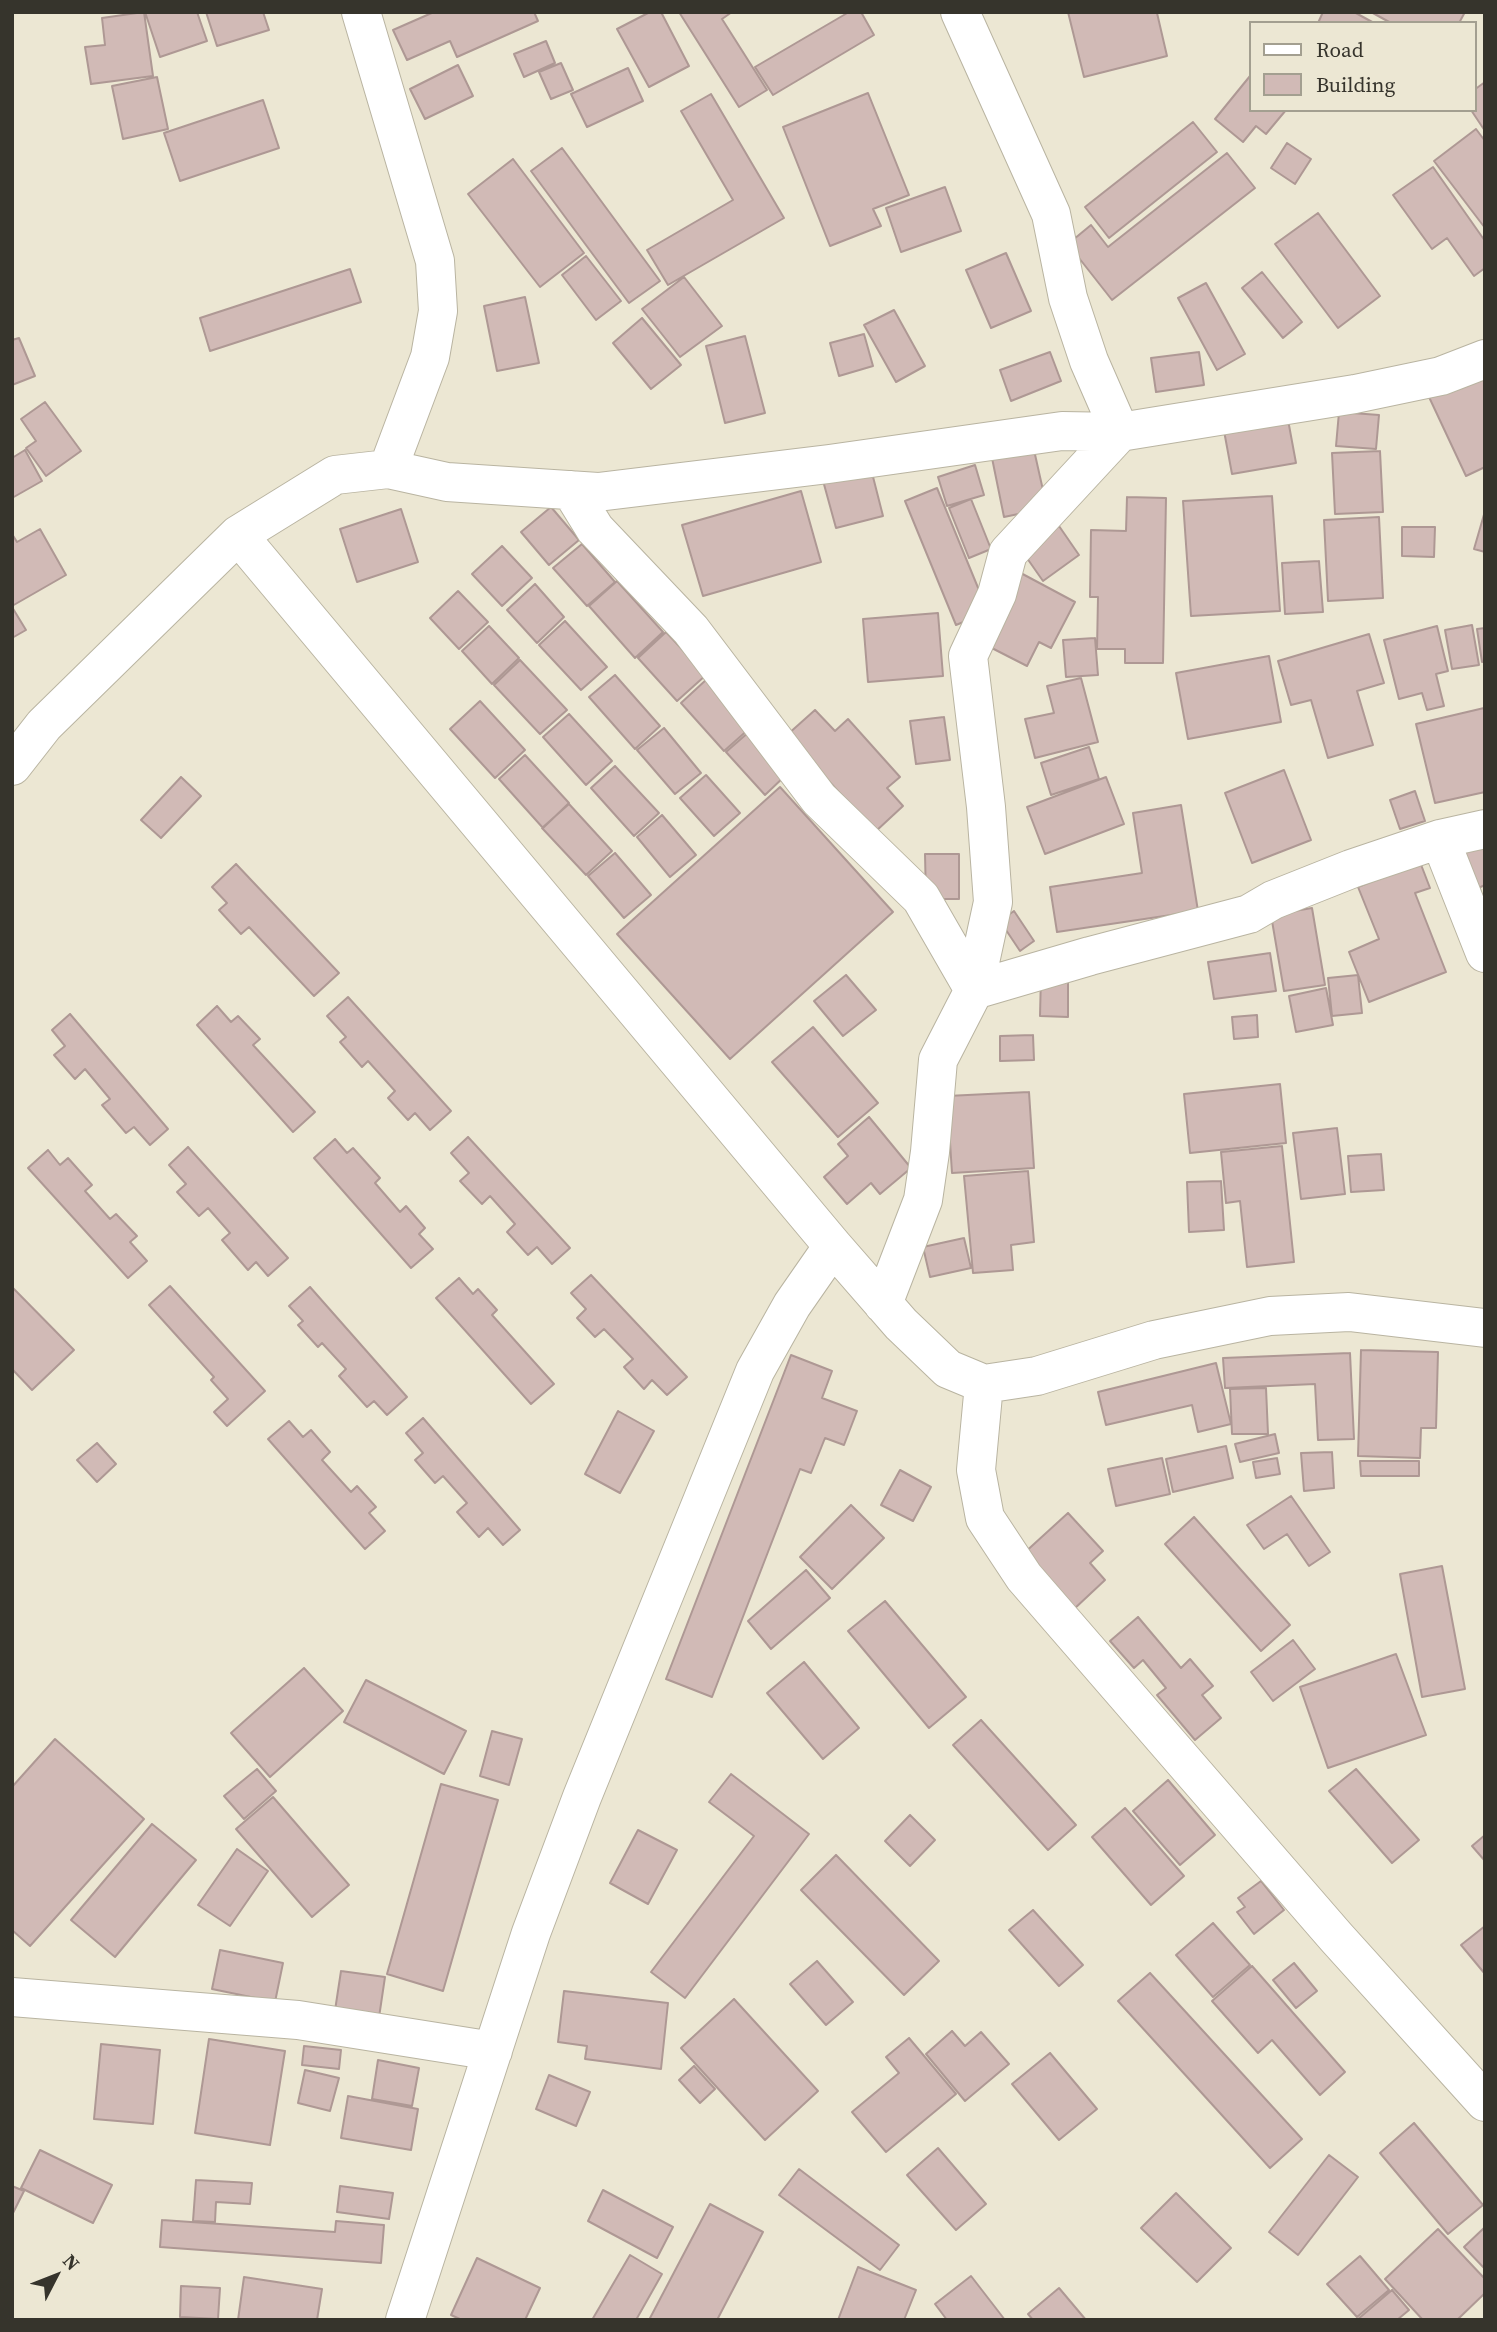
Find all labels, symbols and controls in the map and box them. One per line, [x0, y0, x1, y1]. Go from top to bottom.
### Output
legend [1248, 21, 1476, 112]
text: Road [1316, 35, 1364, 64]
text: Building [1316, 70, 1395, 99]
north arrow [21, 2241, 91, 2311]
text: N [57, 2248, 86, 2276]

